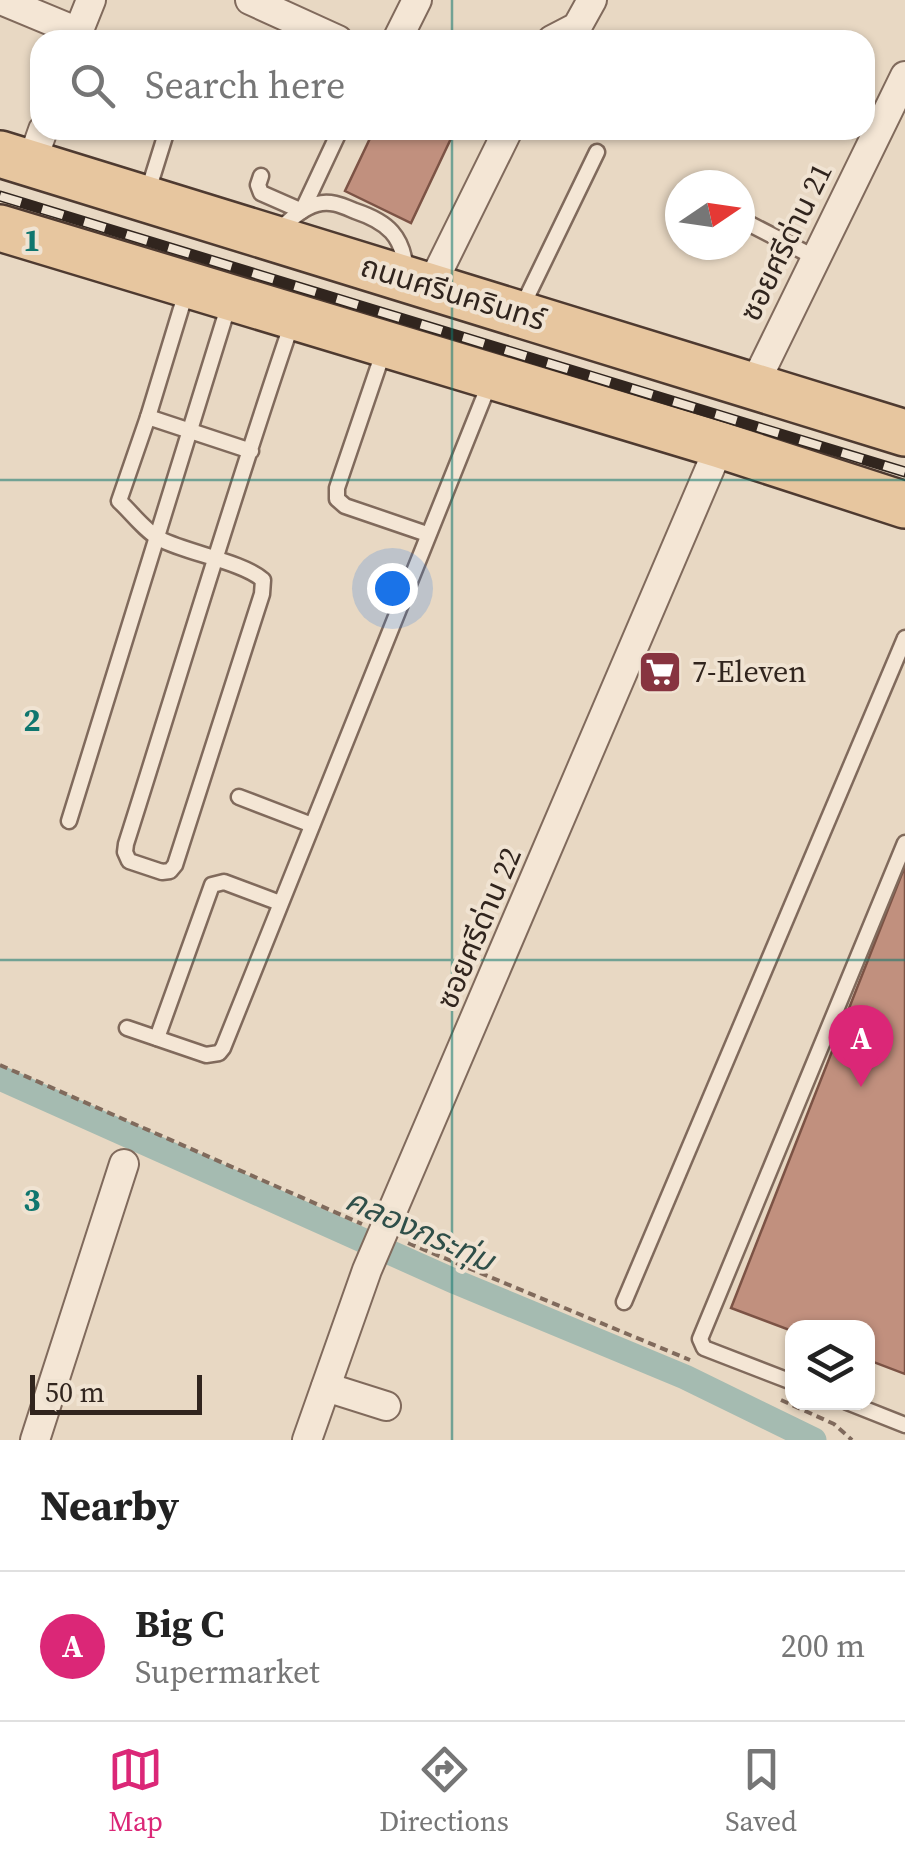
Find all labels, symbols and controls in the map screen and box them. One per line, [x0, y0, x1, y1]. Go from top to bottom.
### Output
search box [30, 30, 875, 140]
icon: search [65, 58, 120, 113]
text: Search here [145, 59, 345, 111]
street label: ซอยศรีด่าน 21 [730, 156, 842, 328]
north arrow [665, 170, 755, 260]
text: 1 [23, 218, 41, 262]
street label: ถนนศรีนครินทร์ [356, 245, 552, 340]
your location [367, 563, 418, 614]
supermarket icon: 7-Eleven [637, 649, 683, 695]
place label: 7-Eleven [692, 651, 806, 692]
text: 2 [23, 698, 41, 742]
street label: ซอยศรีด่าน 22 [426, 841, 531, 1015]
pin: A [828, 1004, 894, 1087]
text: 3 [23, 1178, 41, 1222]
water label: คลองกระทุ่ม [339, 1178, 503, 1283]
map controls [785, 1320, 875, 1410]
button: layers [785, 1320, 875, 1410]
scale bar [30, 1370, 202, 1414]
text: 50 m [45, 1373, 105, 1411]
text: Nearby [40, 1476, 179, 1534]
text: Big C [135, 1598, 224, 1650]
text: A [62, 1624, 83, 1668]
text: 200 m [781, 1624, 865, 1668]
text: Supermarket [135, 1650, 320, 1694]
tab: Map [108, 1742, 163, 1840]
tab: Directions [379, 1742, 509, 1840]
tab: Saved [725, 1742, 797, 1840]

